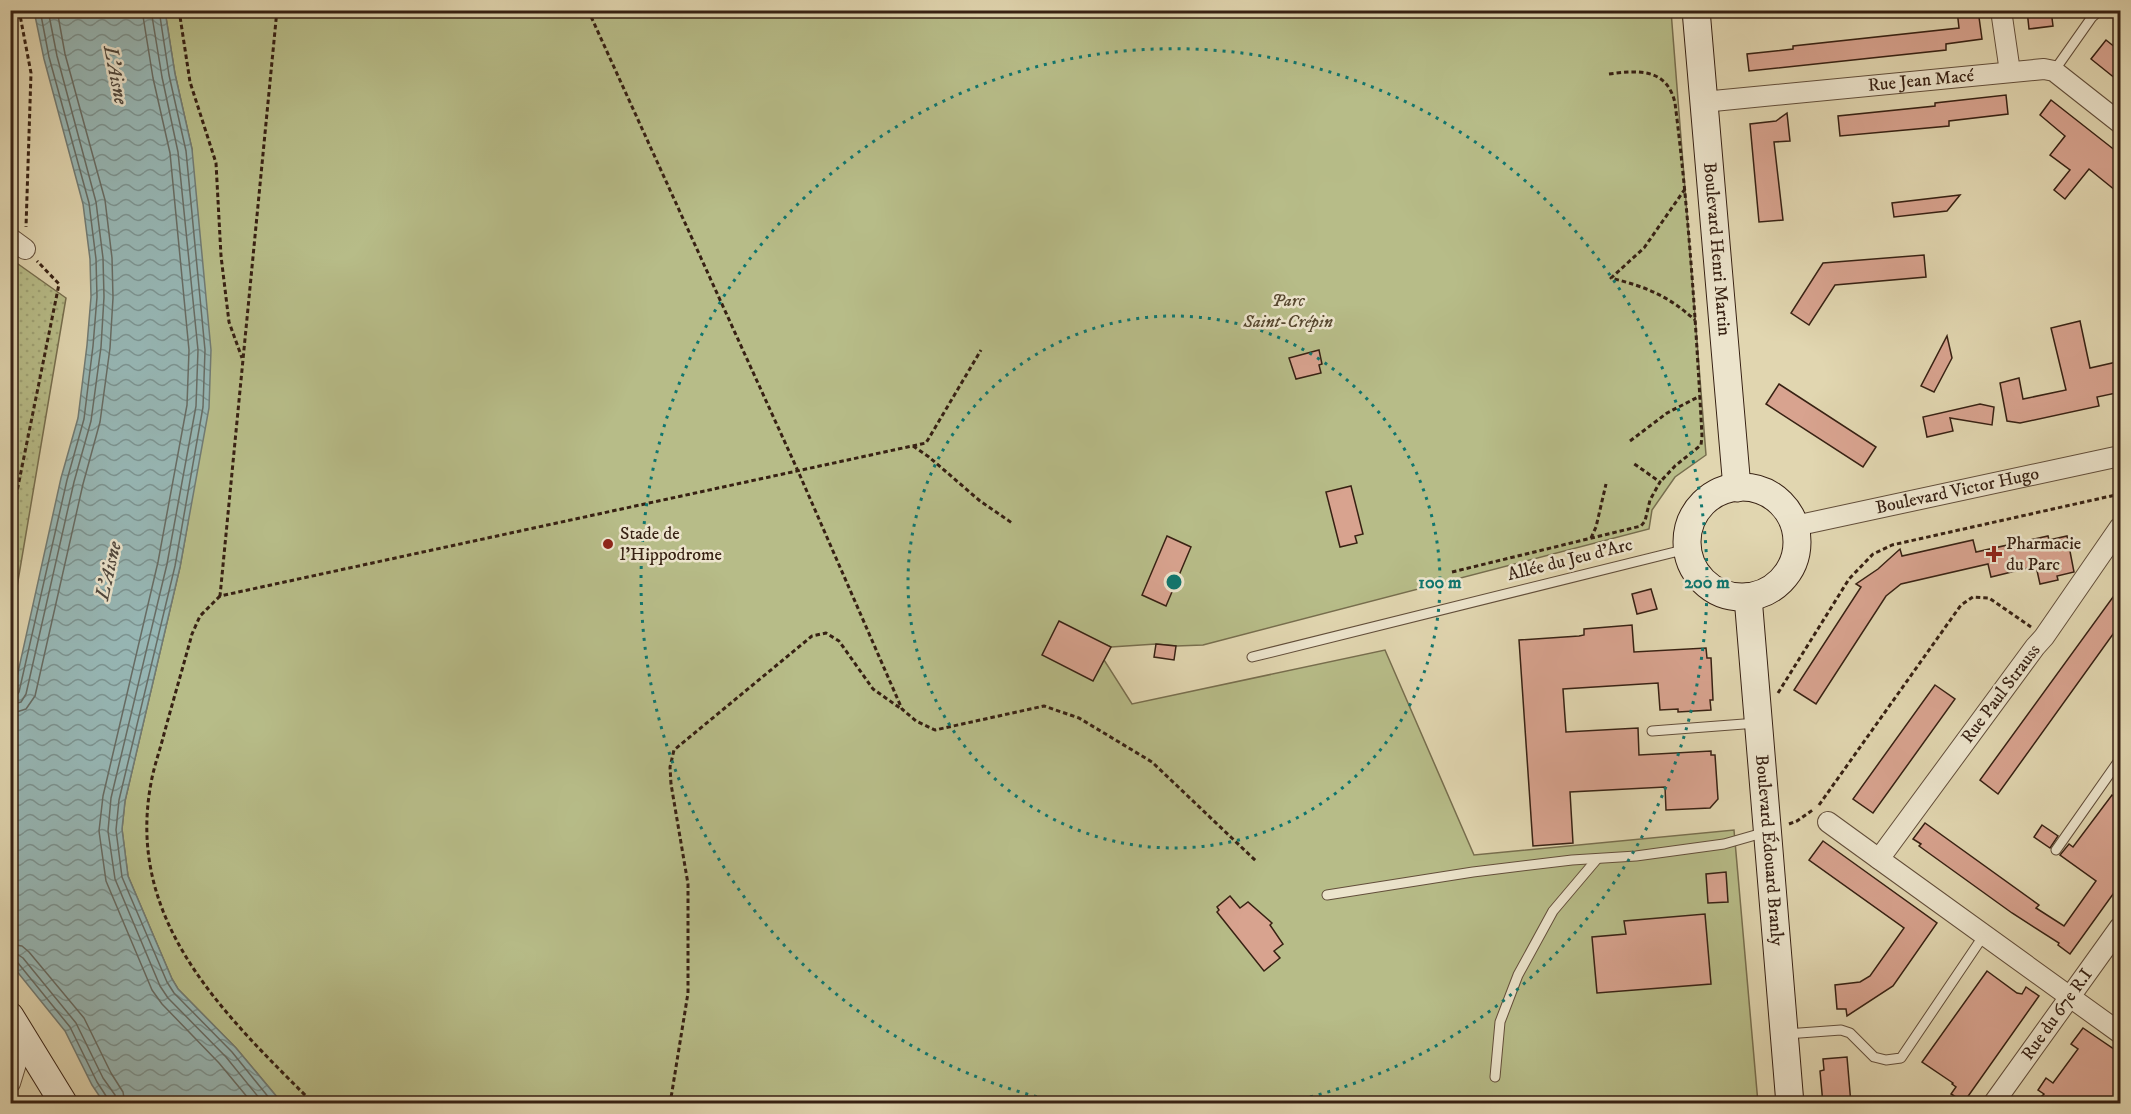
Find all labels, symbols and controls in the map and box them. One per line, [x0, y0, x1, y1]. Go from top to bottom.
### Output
water label: L'Aisne [97, 43, 133, 108]
street label: Rue Jean Macé [1867, 65, 1976, 97]
street label: Boulevard Henri Martin [1698, 161, 1735, 337]
park label: Parc Saint-Crépin [1242, 290, 1333, 333]
street label: Boulevard Victor Hugo [1874, 463, 2041, 519]
place label: Stade de l'Hippodrome [620, 523, 722, 566]
place label: Pharmacie du Parc [2006, 533, 2081, 576]
street label: Allée du Jeu d'Arc [1505, 534, 1635, 586]
marker: Stade de l'Hippodrome [601, 537, 615, 551]
water label: L'Aisne [90, 538, 128, 604]
marker: Pharmacie du Parc [1987, 547, 2001, 561]
centre of rings [1164, 572, 1184, 592]
text: 100 m [1418, 572, 1462, 594]
text: 200 m [1684, 572, 1730, 594]
street label: Rue Paul Strauss [1957, 640, 2045, 748]
street label: Boulevard Édouard Branly [1750, 754, 1788, 947]
street label: Rue du 67e R.I [2017, 965, 2097, 1065]

